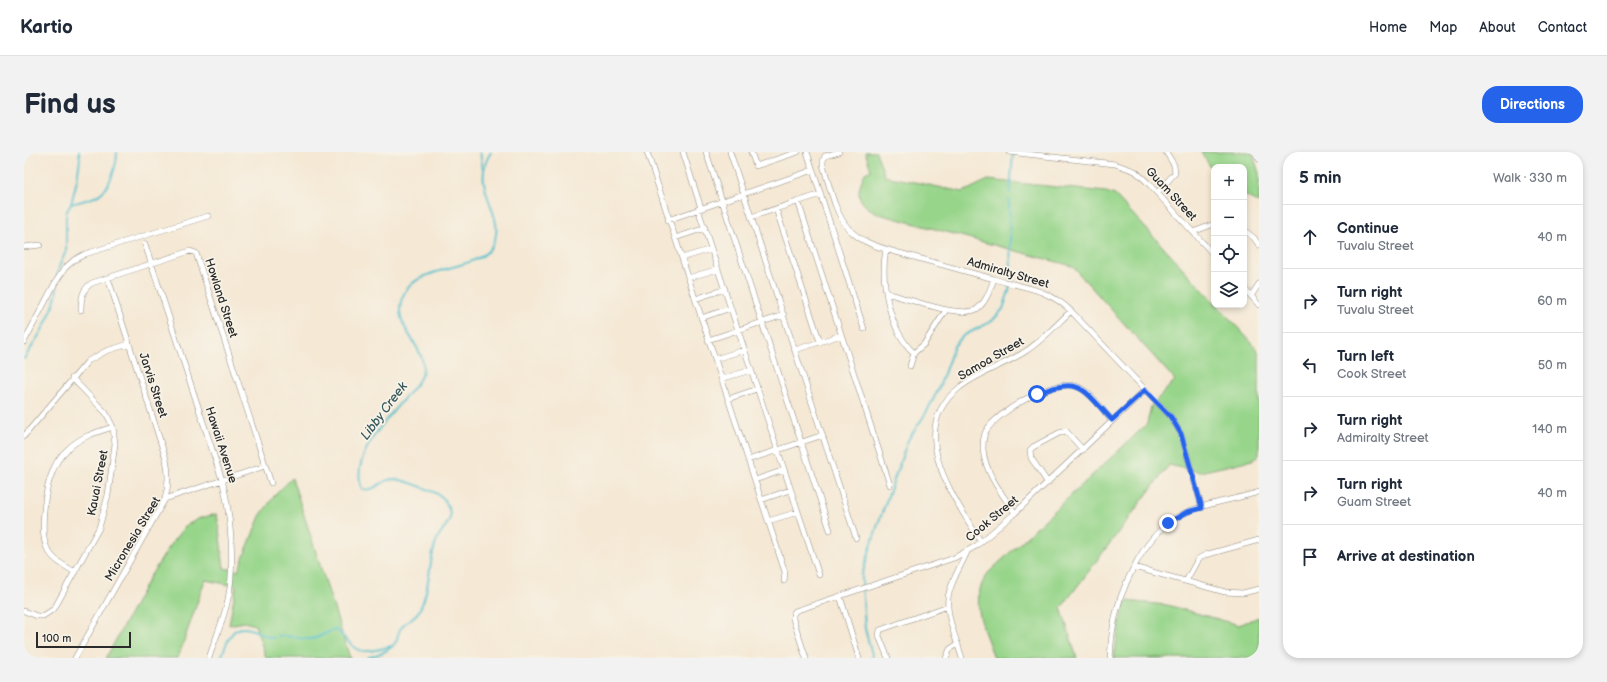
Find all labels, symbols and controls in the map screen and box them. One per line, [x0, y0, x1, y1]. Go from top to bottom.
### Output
text: Kartio [20, 16, 73, 39]
text: Home [1369, 19, 1407, 36]
text: Map [1429, 19, 1457, 36]
text: About [1479, 19, 1516, 36]
text: Contact [1538, 19, 1587, 36]
button: Directions [1482, 86, 1583, 123]
text: Find us [24, 88, 116, 121]
street label: Guam Street [1142, 164, 1200, 224]
map controls [1211, 164, 1247, 308]
button: + [1211, 164, 1247, 200]
text: 5 min [1299, 168, 1342, 188]
text: Walk · 330 m [1493, 170, 1567, 186]
button: − [1211, 200, 1247, 236]
text: Continue [1337, 219, 1399, 238]
icon: ahead [1299, 226, 1321, 248]
text: 40 m [1537, 229, 1567, 245]
button: locate [1211, 236, 1247, 272]
text: Tuvalu Street [1337, 238, 1414, 254]
street label: Admiralty Street [965, 254, 1051, 292]
street label: Howland Street [201, 256, 241, 340]
button: layers [1211, 272, 1247, 308]
text: Turn right [1337, 283, 1402, 302]
icon: right [1299, 290, 1321, 312]
text: 60 m [1537, 293, 1567, 309]
text: Tuvalu Street [1337, 302, 1414, 318]
street label: Samoa Street [955, 334, 1027, 384]
text: Turn left [1337, 347, 1394, 366]
street label: Jarvis Street [135, 351, 171, 420]
icon: left [1299, 354, 1321, 376]
text: 50 m [1538, 357, 1567, 373]
text: Cook Street [1337, 366, 1406, 382]
water label: Libby Creek [357, 378, 411, 443]
route start [1028, 385, 1046, 403]
street label: Hawaii Avenue [202, 405, 240, 485]
text: Turn right [1337, 411, 1402, 430]
icon: right [1299, 418, 1321, 440]
text: 140 m [1532, 421, 1567, 437]
text: Admiralty Street [1337, 430, 1429, 446]
street label: Kauai Street [84, 449, 112, 517]
text: Turn right [1337, 475, 1402, 494]
icon: right [1299, 482, 1321, 504]
text: 40 m [1537, 485, 1567, 501]
street label: Cook Street [963, 492, 1022, 545]
street label: Micronesia Street [102, 494, 164, 584]
text: Guam Street [1337, 494, 1411, 510]
route end [1159, 514, 1177, 532]
icon: arrive [1299, 546, 1321, 568]
text: Arrive at destination [1337, 547, 1475, 566]
scale bar [36, 630, 131, 649]
text: 100 m [42, 632, 71, 645]

